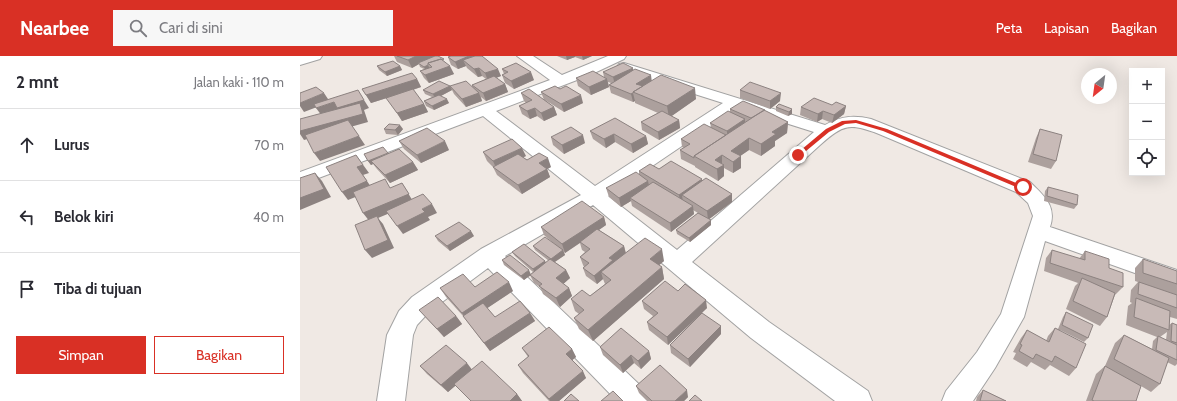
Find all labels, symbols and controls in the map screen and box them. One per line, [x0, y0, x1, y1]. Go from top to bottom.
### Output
search box [113, 10, 393, 46]
text: Nearbee [20, 17, 89, 40]
icon: search [127, 17, 149, 39]
text: Cari di sini [159, 19, 223, 37]
text: Peta [996, 19, 1022, 37]
text: Lapisan [1044, 19, 1089, 37]
text: Bagikan [1111, 19, 1157, 37]
north arrow [1081, 68, 1117, 104]
map controls [1129, 68, 1165, 176]
button: + [1129, 68, 1165, 104]
text: 2 mnt [16, 72, 59, 92]
text: Jalan kaki · 110 m [194, 74, 284, 90]
button: − [1129, 104, 1165, 140]
icon: ahead [16, 134, 38, 156]
text: Lurus [54, 136, 89, 154]
text: 70 m [254, 137, 284, 153]
button: locate [1129, 140, 1165, 176]
route end [789, 146, 807, 164]
route start [1014, 178, 1032, 196]
icon: left [16, 206, 38, 228]
text: Belok kiri [54, 208, 114, 226]
text: 40 m [253, 209, 284, 225]
icon: arrive [16, 278, 38, 300]
text: Tiba di tujuan [54, 280, 142, 298]
button: Simpan [16, 336, 146, 374]
button: Bagikan [154, 336, 284, 374]

